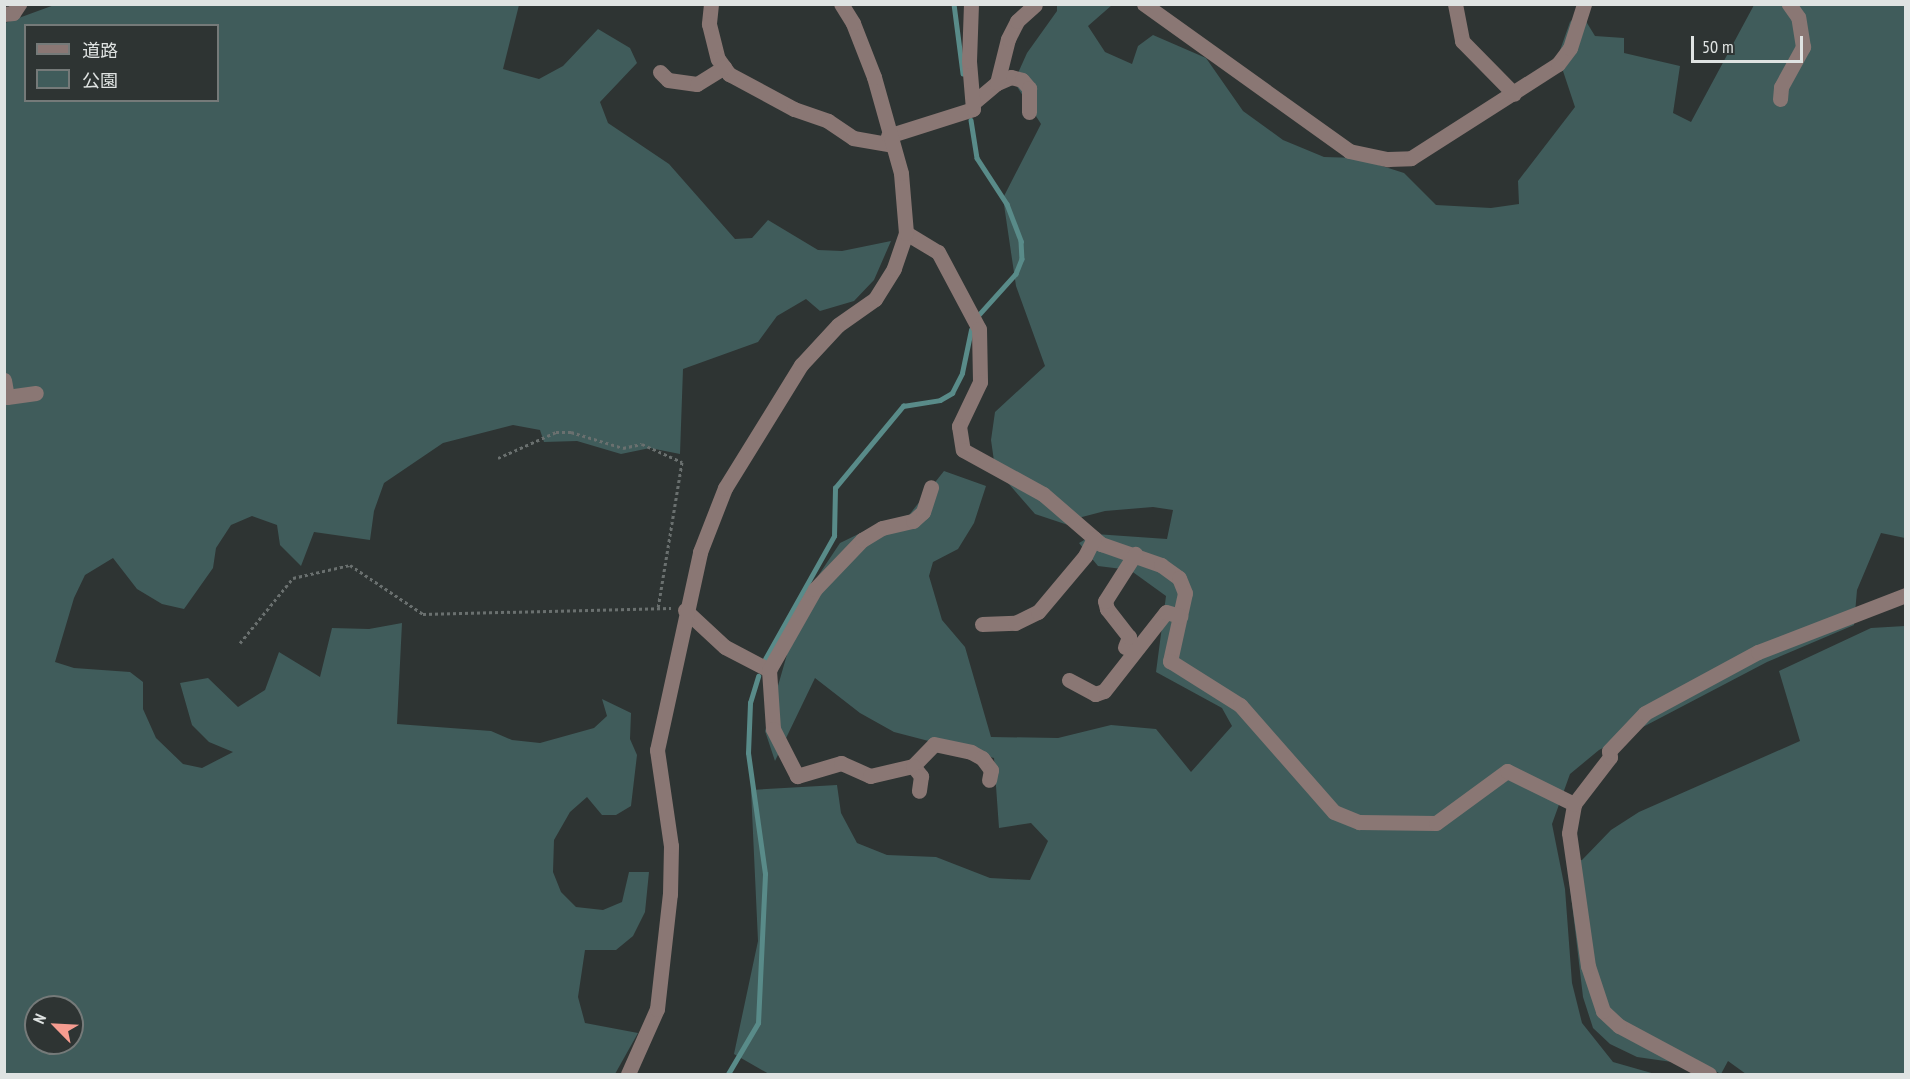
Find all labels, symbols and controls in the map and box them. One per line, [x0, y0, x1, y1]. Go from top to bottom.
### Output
legend [24, 24, 219, 102]
scale bar [1694, 24, 1806, 62]
text: 50 m [1702, 35, 1734, 58]
text: 道路 [82, 39, 118, 62]
text: 公園 [82, 69, 118, 92]
north arrow [24, 995, 84, 1055]
text: N [28, 1010, 50, 1027]

